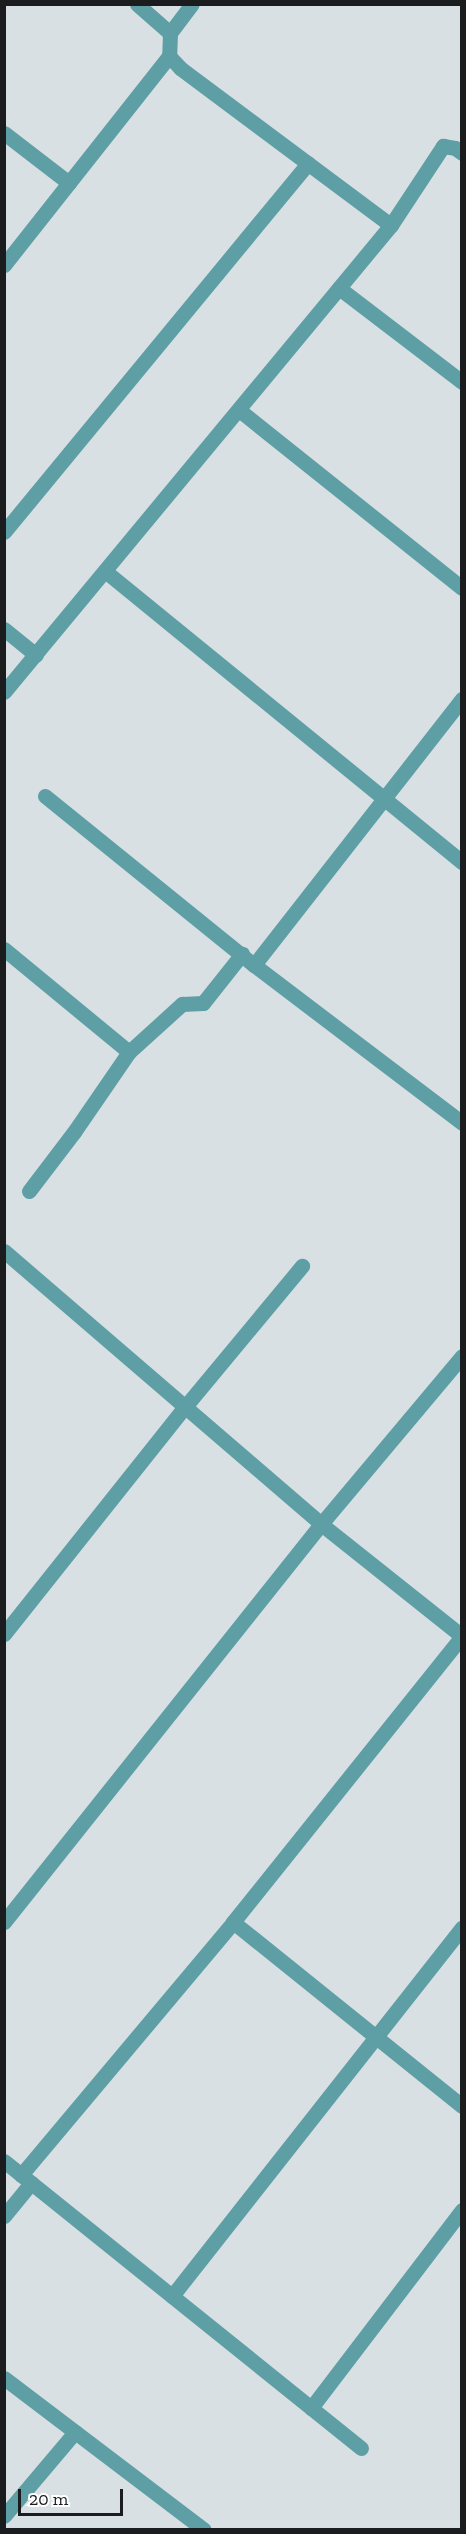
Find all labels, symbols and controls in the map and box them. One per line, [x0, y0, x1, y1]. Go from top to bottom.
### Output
scale bar [21, 2477, 126, 2515]
text: 20 m [29, 2488, 68, 2510]

